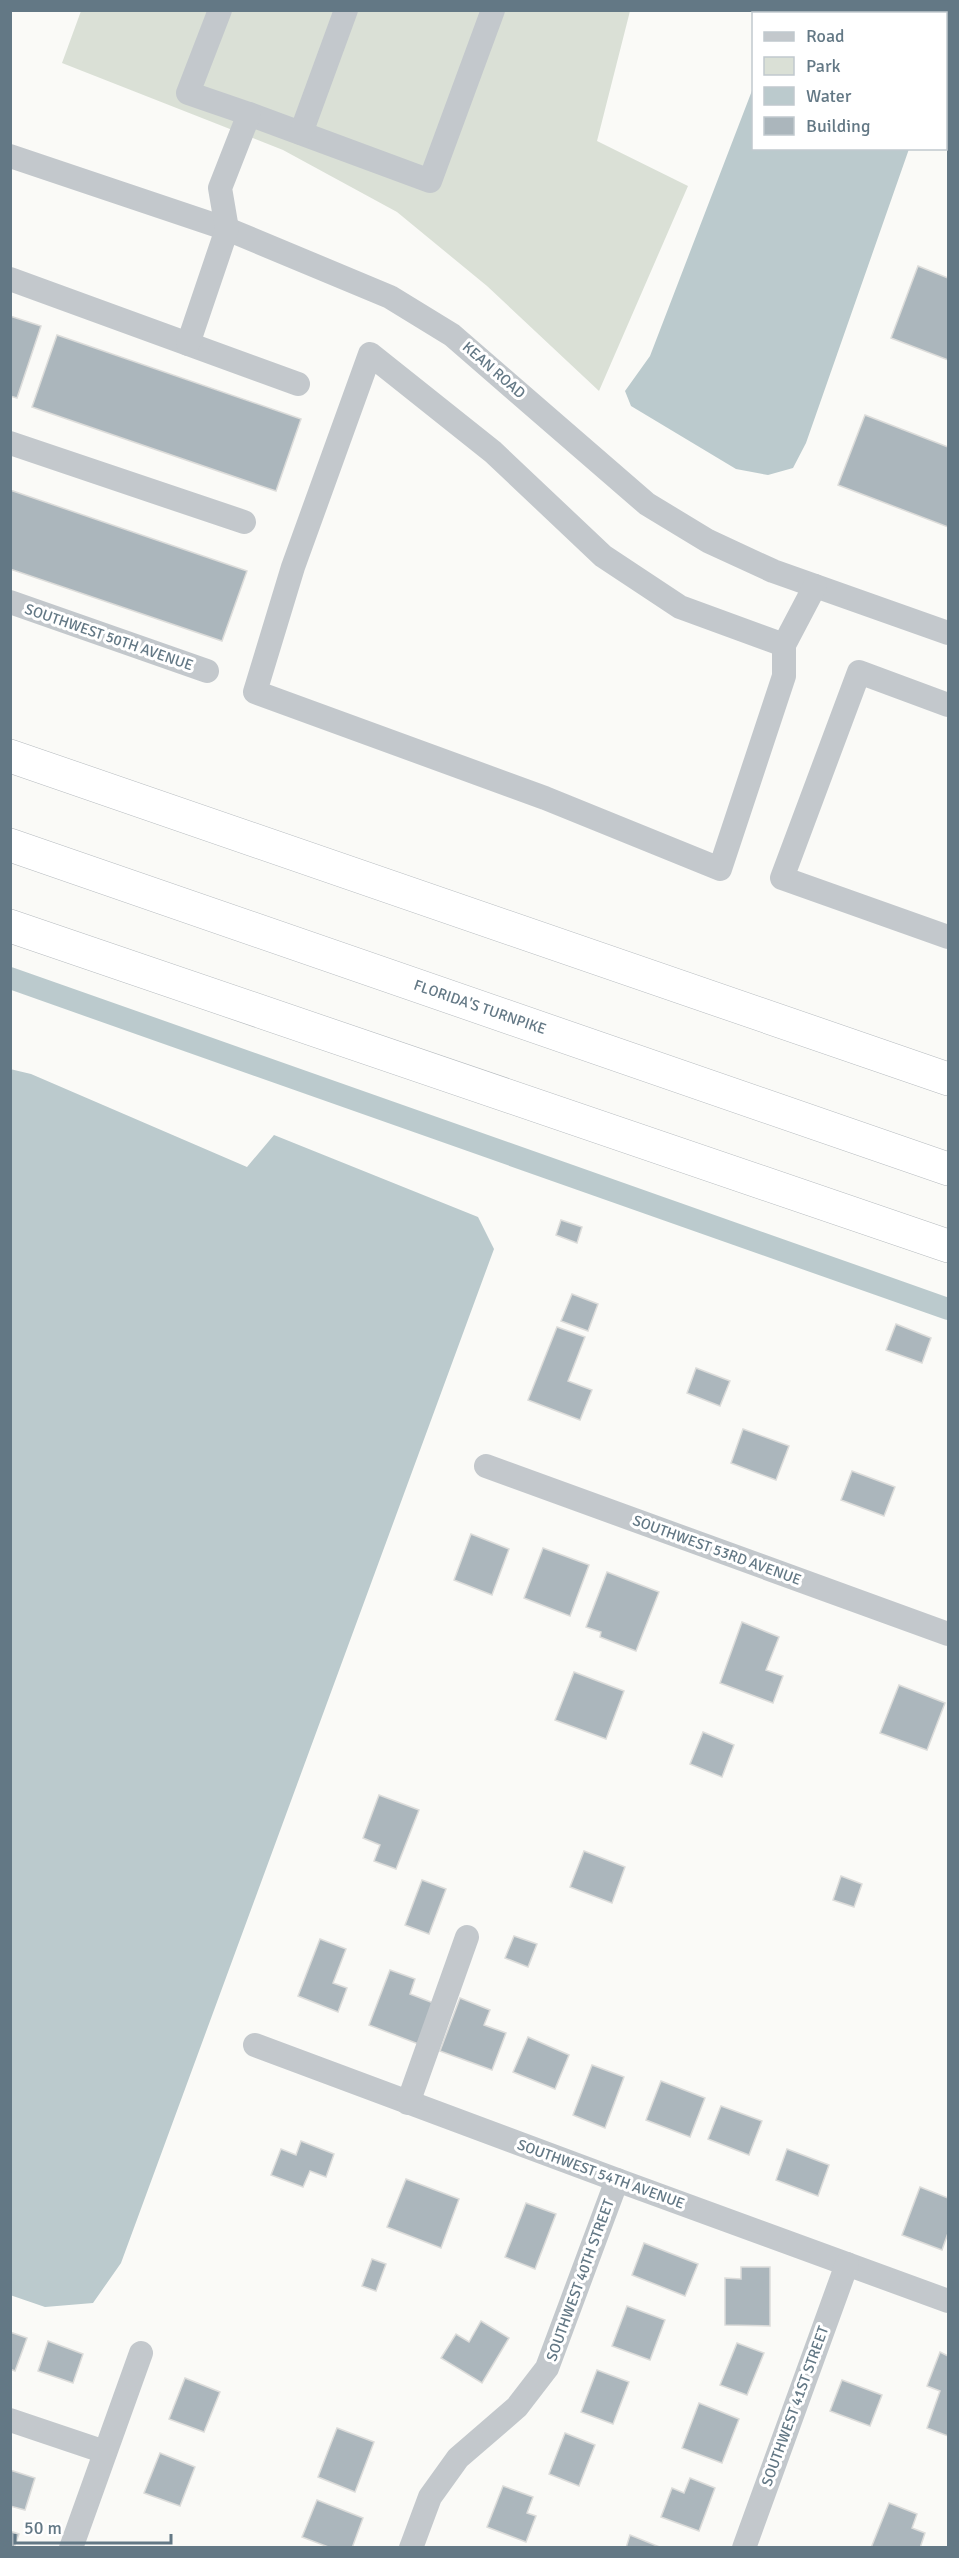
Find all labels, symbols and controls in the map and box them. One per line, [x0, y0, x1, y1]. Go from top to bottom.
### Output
legend [752, 12, 947, 150]
text: Road [806, 25, 845, 47]
text: Park [806, 55, 841, 77]
text: Water [806, 85, 852, 107]
text: Building [806, 115, 870, 137]
street label: KEAN ROAD [459, 338, 529, 402]
street label: SOUTHWEST 50TH AVENUE [22, 600, 196, 674]
street label: FLORIDA'S TURNPIKE [411, 976, 549, 1038]
street label: SOUTHWEST 53RD AVENUE [630, 1511, 804, 1589]
street label: SOUTHWEST 54TH AVENUE [515, 2135, 687, 2213]
street label: SOUTHWEST 40TH STREET [542, 2196, 618, 2364]
street label: SOUTHWEST 41ST STREET [758, 2323, 833, 2489]
scale bar [15, 2507, 171, 2545]
text: 50 m [24, 2517, 62, 2539]

